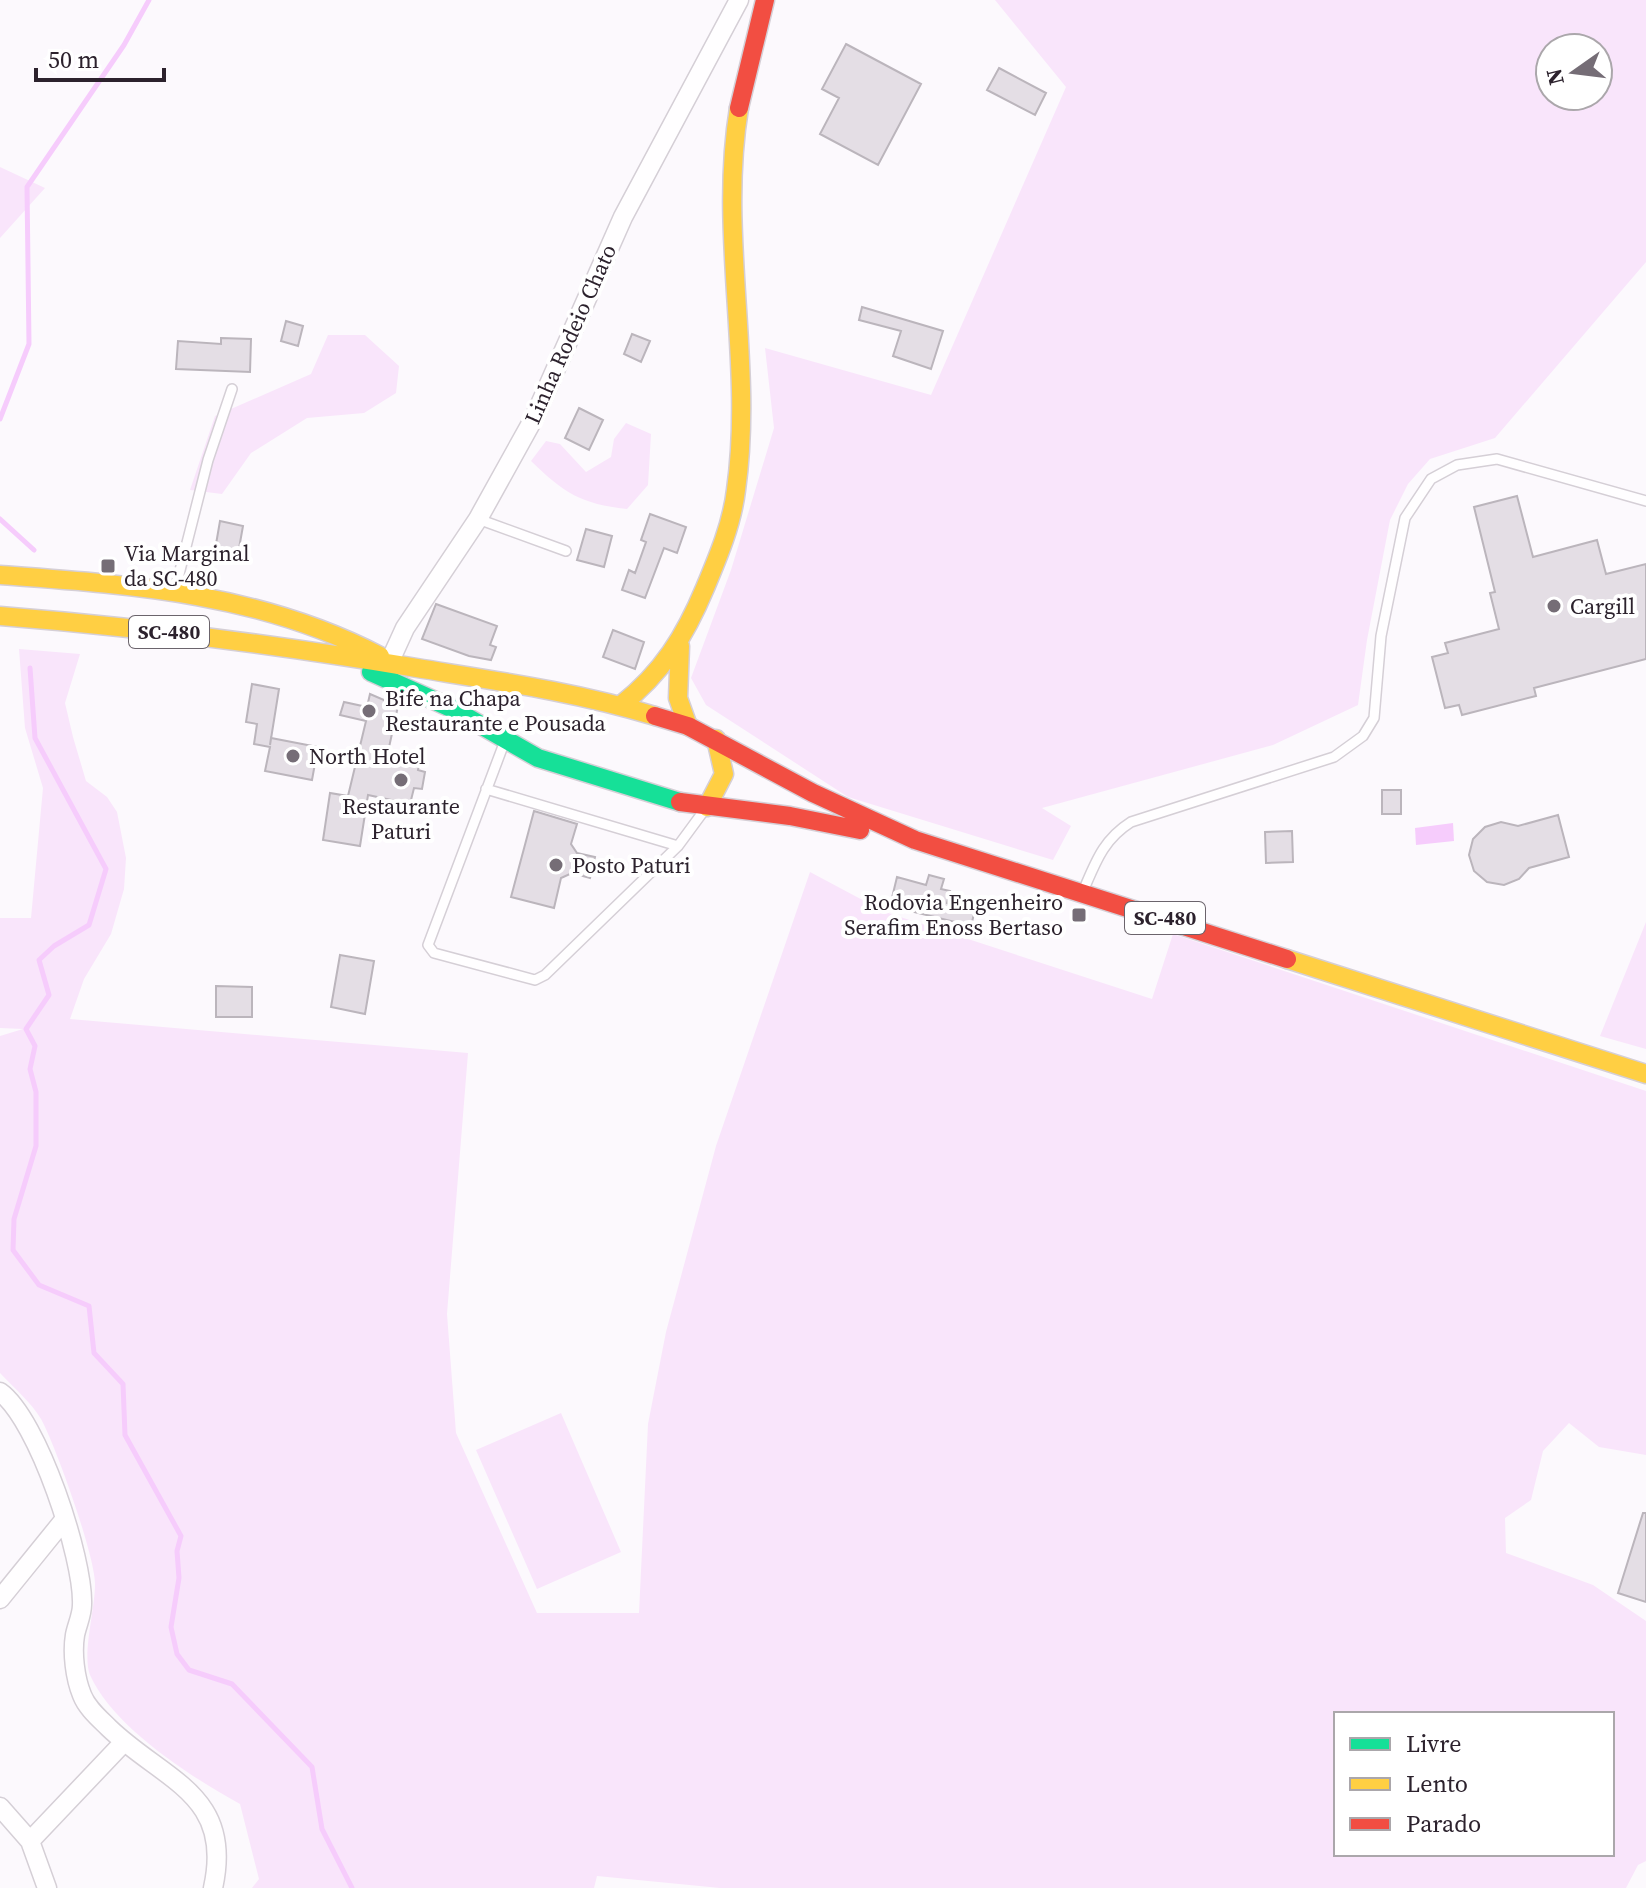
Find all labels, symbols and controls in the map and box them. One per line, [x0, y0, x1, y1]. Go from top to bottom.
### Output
scale bar [36, 32, 164, 82]
north arrow [1534, 32, 1614, 112]
text: 50 m [48, 43, 99, 76]
text: N [1538, 65, 1571, 88]
street label: Linha Rodeio Chato [517, 239, 623, 429]
place label: Via Marginal da SC-480 [124, 538, 250, 593]
marker: Via Marginal da SC-480 [99, 557, 117, 575]
place label: Cargill [1570, 591, 1635, 621]
marker: Cargill [1545, 597, 1563, 615]
road number: SC-480 [129, 616, 209, 648]
place label: Bife na Chapa Restaurante e Pousada [385, 683, 606, 738]
marker: Bife na Chapa Restaurante e Pousada [360, 702, 378, 720]
place label: North Hotel [309, 741, 426, 771]
marker: North Hotel [284, 747, 302, 765]
marker: Restaurante Paturi [392, 771, 410, 789]
place label: Restaurante Paturi [342, 791, 460, 846]
place label: Posto Paturi [572, 850, 691, 880]
marker: Posto Paturi [547, 856, 565, 874]
place label: Rodovia Engenheiro Serafim Enoss Bertaso [844, 887, 1063, 942]
road number: SC-480 [1125, 902, 1205, 934]
marker: Rodovia Engenheiro Serafim Enoss Bertaso [1070, 906, 1088, 924]
legend [1334, 1712, 1614, 1856]
text: Livre [1406, 1727, 1461, 1760]
text: Lento [1406, 1767, 1468, 1800]
text: Parado [1406, 1807, 1481, 1840]

